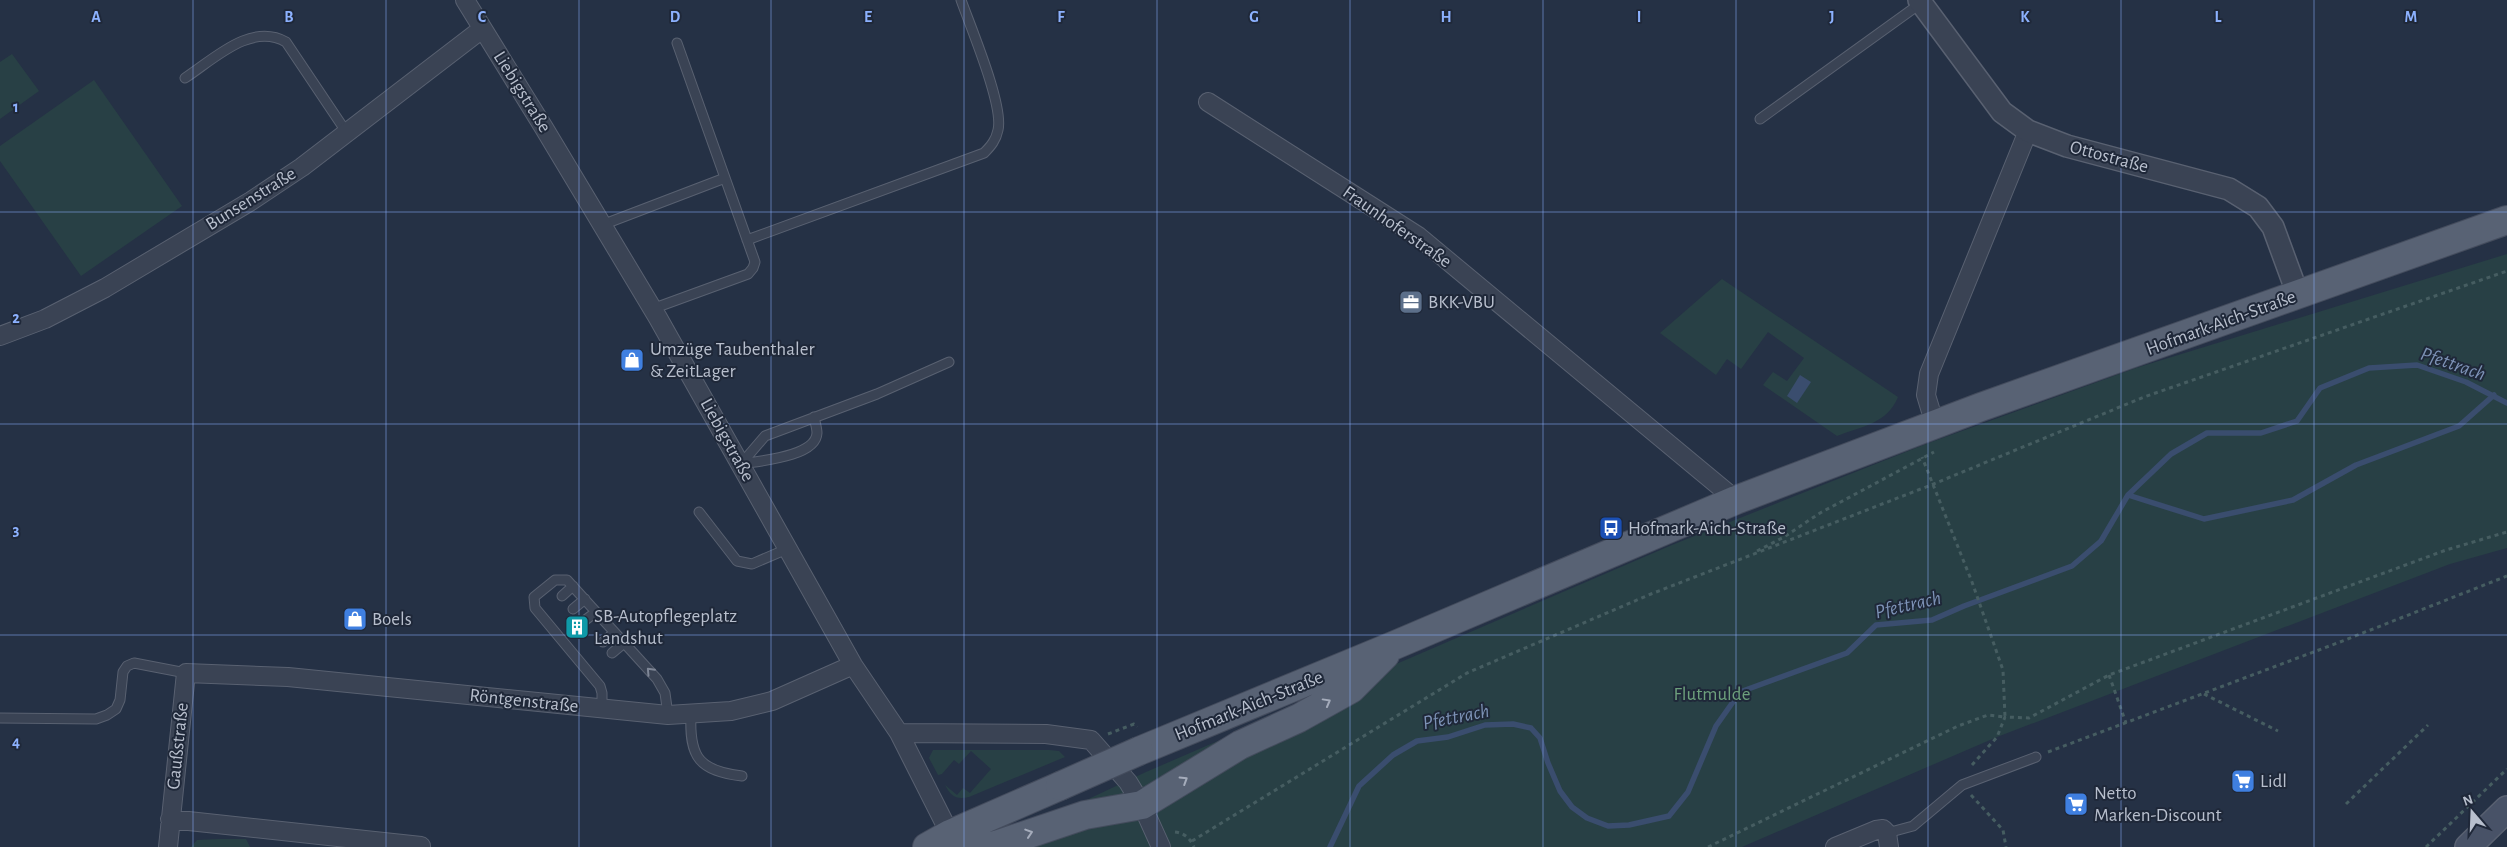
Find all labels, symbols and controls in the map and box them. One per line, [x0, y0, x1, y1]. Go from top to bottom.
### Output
text: A [91, 9, 101, 25]
text: B [284, 9, 294, 25]
text: C [478, 9, 487, 25]
text: D [670, 9, 681, 25]
text: E [864, 9, 872, 25]
text: F [1057, 9, 1065, 25]
text: G [1249, 9, 1259, 25]
text: H [1440, 9, 1452, 25]
text: I [1637, 9, 1641, 25]
text: J [1829, 9, 1835, 25]
text: K [2020, 9, 2030, 25]
text: L [2215, 9, 2222, 25]
text: M [2405, 9, 2417, 25]
street label: Liebigstraße [490, 48, 554, 136]
text: 1 [13, 99, 19, 115]
street label: Ottostraße [2068, 137, 2150, 177]
street label: Bunsenstraße [203, 164, 299, 234]
street label: Fraunhoferstraße [1339, 183, 1455, 271]
street label: Hofmark-Aich-Straße [2144, 287, 2298, 359]
office icon: BKK-VBU [1398, 289, 1424, 315]
place label: BKK-VBU [1428, 293, 1495, 312]
text: 2 [12, 310, 20, 326]
place label: Umzüge Taubenthaler & ZeitLager [650, 340, 815, 381]
water label: Pfettrach [2418, 344, 2488, 384]
shop icon: Umzüge Taubenthaler & ZeitLager [619, 347, 645, 373]
street label: Liebigstraße [696, 395, 758, 485]
bus stop icon: Hofmark-Aich-Straße [1598, 515, 1624, 541]
place label: Hofmark-Aich-Straße [1628, 519, 1786, 538]
text: 3 [13, 522, 20, 538]
water label: Pfettrach [1873, 588, 1943, 622]
shop icon: Boels [342, 606, 368, 632]
place label: SB-Autopflegeplatz Landshut [594, 607, 737, 648]
place label: Boels [372, 610, 412, 629]
building icon: SB-Autopflegeplatz Landshut [564, 614, 590, 640]
one-way arrow [647, 668, 656, 677]
street label: Hofmark-Aich-Straße [1172, 668, 1326, 744]
park label: Flutmulde [1674, 685, 1750, 704]
street label: Röntgenstraße [469, 686, 579, 716]
one-way arrow [1321, 699, 1330, 709]
water label: Pfettrach [1421, 701, 1491, 733]
street label: Gaußstraße [164, 702, 192, 790]
text: 4 [12, 734, 20, 750]
supermarket icon: Lidl [2230, 768, 2256, 794]
place label: Lidl [2260, 772, 2287, 791]
one-way arrow [1179, 777, 1188, 787]
place label: Netto Marken-Discount [2094, 784, 2222, 825]
north arrow [2447, 787, 2497, 837]
supermarket icon: Netto Marken-Discount [2063, 791, 2089, 817]
text: N [2461, 792, 2475, 809]
one-way arrow [1025, 829, 1033, 839]

